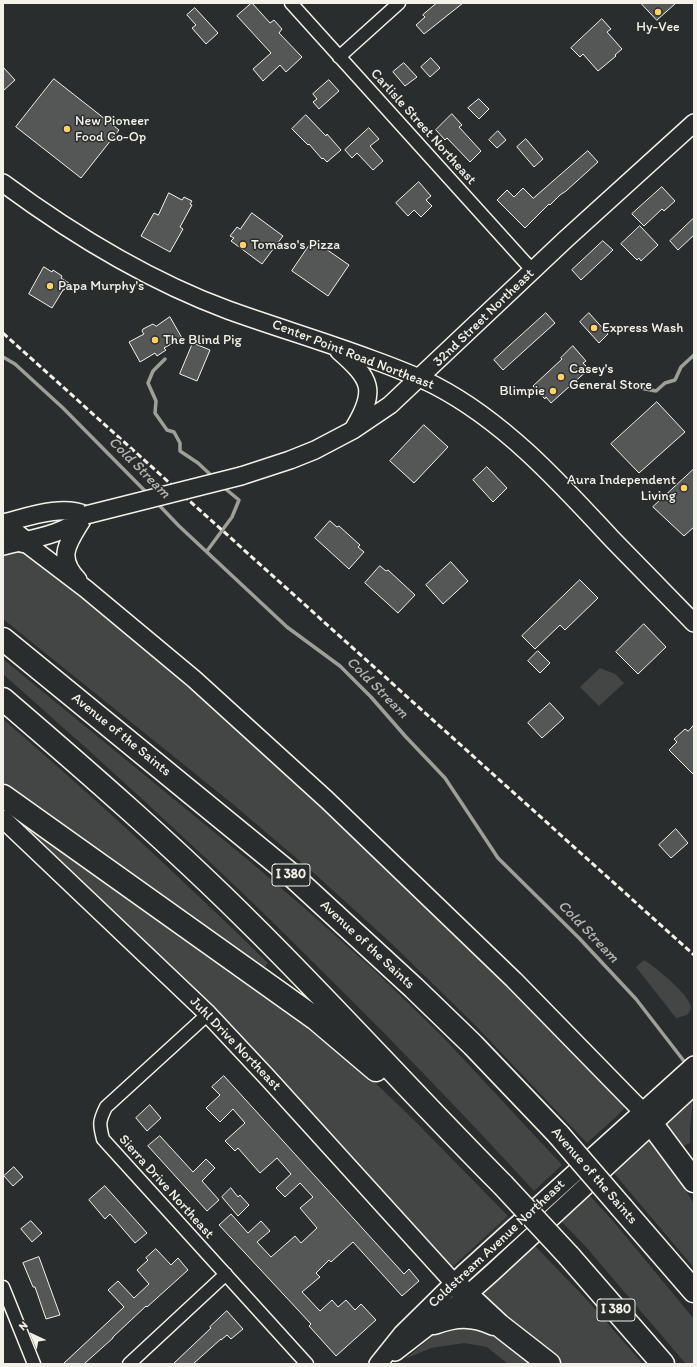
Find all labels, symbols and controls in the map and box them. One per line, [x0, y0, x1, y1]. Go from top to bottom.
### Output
marker: Hy-Vee [653, 7, 663, 17]
place label: Hy-Vee [636, 19, 680, 35]
street label: Carlisle Street Northeast [367, 66, 479, 188]
place label: New Pioneer Food Co-Op [75, 113, 149, 146]
marker: New Pioneer Food Co-Op [62, 124, 72, 134]
place label: Tomaso's Pizza [251, 237, 340, 253]
marker: Tomaso's Pizza [238, 240, 248, 250]
street label: 32nd Street Northeast [430, 265, 538, 371]
place label: Papa Murphy's [58, 278, 144, 294]
marker: Papa Murphy's [45, 281, 55, 291]
street label: Center Point Road Northeast [270, 316, 436, 394]
place label: Express Wash [602, 320, 683, 336]
marker: Express Wash [589, 323, 599, 333]
place label: The Blind Pig [163, 332, 242, 348]
marker: The Blind Pig [150, 335, 160, 345]
place label: Casey's General Store [569, 361, 652, 394]
marker: Casey's General Store [556, 372, 566, 382]
place label: Blimpie [499, 383, 545, 399]
marker: Blimpie [548, 386, 558, 396]
water label: Cold Stream [104, 433, 174, 503]
place label: Aura Independent Living [567, 472, 676, 504]
marker: Aura Independent Living [679, 483, 689, 493]
water label: Cold Stream [342, 653, 412, 723]
street label: Avenue of the Saints [68, 690, 174, 780]
road number: I 380 [272, 864, 310, 886]
street label: Avenue of the Saints [316, 897, 418, 993]
water label: Cold Stream [554, 897, 622, 967]
street label: Juhl Drive Northeast [186, 994, 284, 1094]
street label: Avenue of the Saints [547, 1124, 641, 1228]
street label: Sierra Drive Northeast [115, 1131, 217, 1243]
street label: Coldstream Avenue Northeast [425, 1176, 569, 1312]
road number: I 380 [597, 1299, 635, 1321]
north arrow [12, 1315, 52, 1355]
text: N [16, 1319, 31, 1333]

